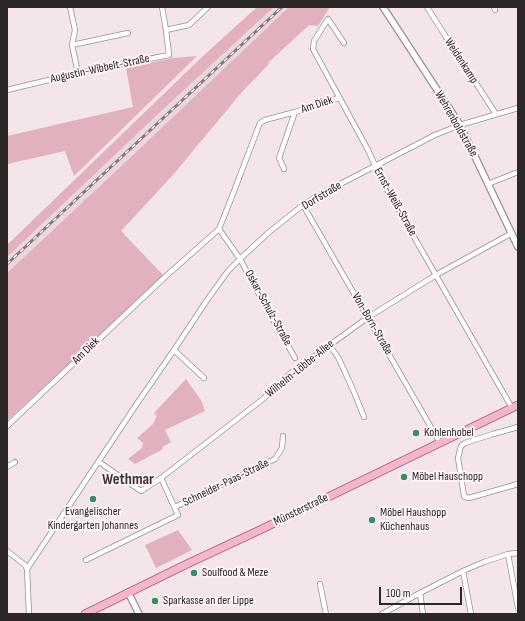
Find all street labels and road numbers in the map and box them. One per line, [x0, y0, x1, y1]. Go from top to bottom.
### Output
street label: Weidenkamp [441, 35, 481, 87]
street label: Augustin-Wibbelt-Straße [49, 51, 151, 87]
street label: Wehrenboldstraße [431, 88, 481, 160]
street label: Am Diek [299, 93, 335, 117]
street label: Ernst-Weiß-Straße [370, 165, 420, 239]
street label: Dorfstraße [300, 179, 344, 213]
street label: Oskar-Schulz-Straße [241, 268, 295, 348]
street label: Von-Born-Straße [348, 290, 396, 358]
street label: Am Diek [69, 335, 103, 367]
street label: Wilhelm-Löbbe-Allee [263, 337, 337, 401]
street label: Schneider-Paas-Straße [181, 456, 271, 510]
street label: Münsterstraße [271, 491, 331, 529]

